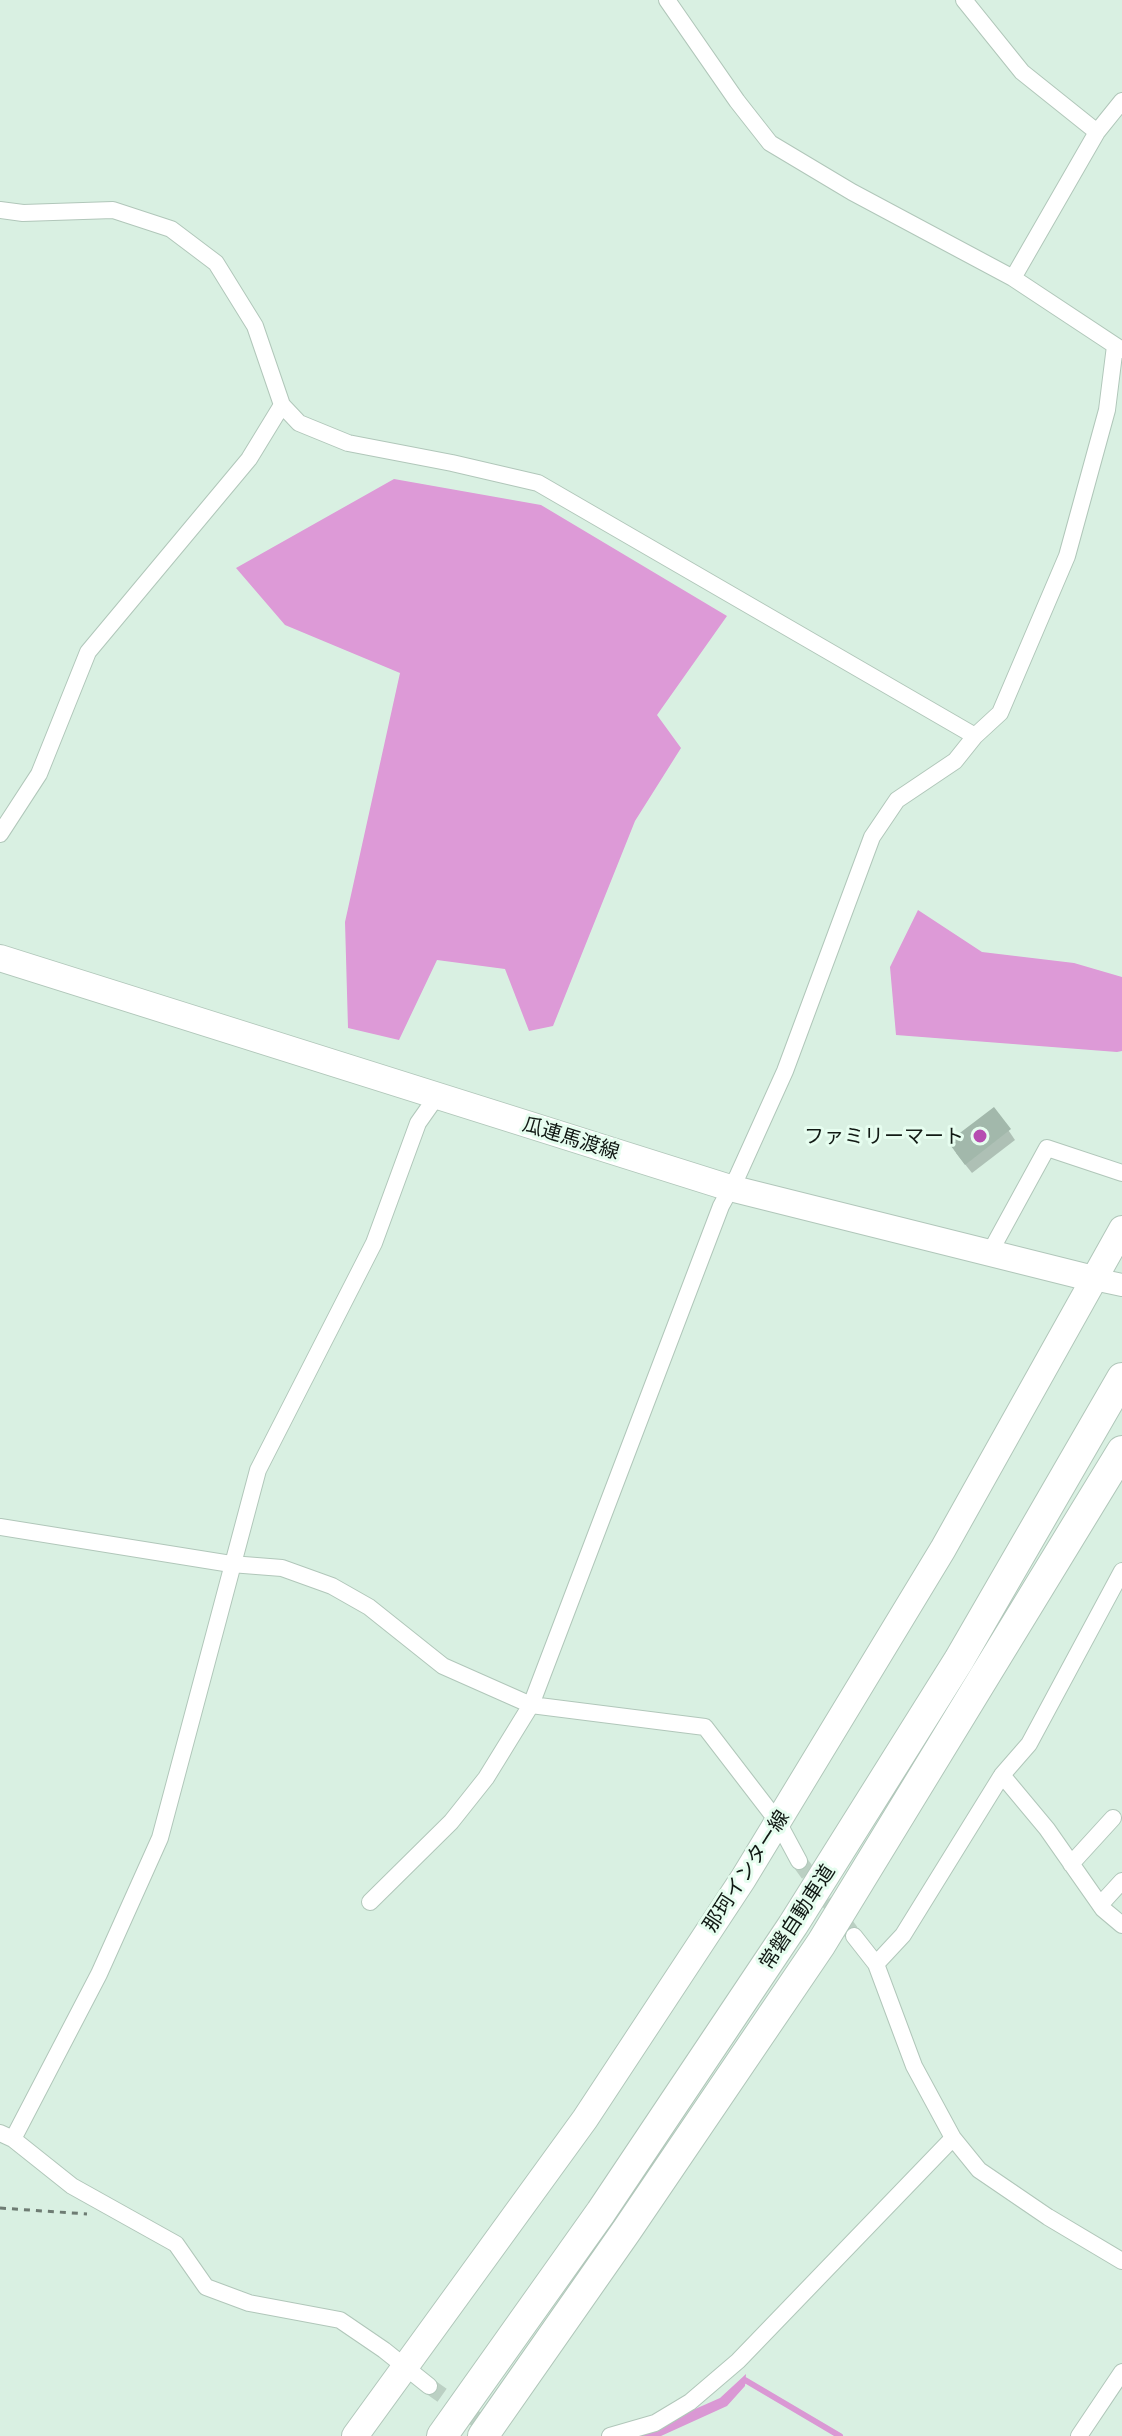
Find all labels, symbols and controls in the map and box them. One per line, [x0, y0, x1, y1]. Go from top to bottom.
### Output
street label: 瓜連馬渡線 [520, 1112, 622, 1164]
place label: ファミリーマート [804, 1124, 964, 1148]
marker: ファミリーマート [971, 1127, 989, 1145]
street label: 那珂インター線 [698, 1806, 794, 1936]
street label: 常磐自動車道 [754, 1860, 840, 1974]

